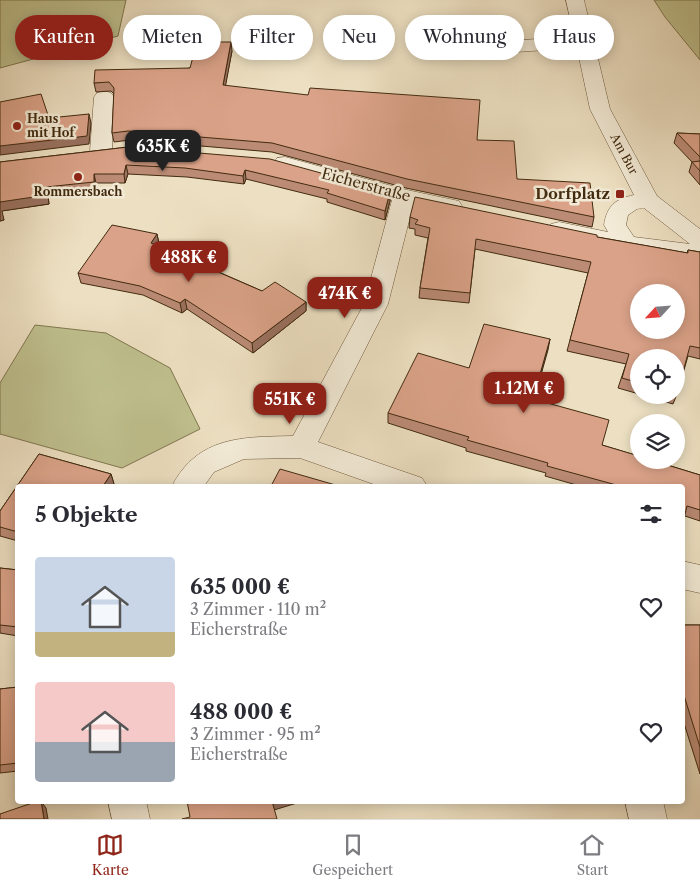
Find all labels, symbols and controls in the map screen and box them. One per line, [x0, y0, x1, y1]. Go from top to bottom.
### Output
chip: Kaufen [15, 15, 113, 60]
chip: Mieten [123, 15, 221, 60]
chip: Filter [231, 15, 313, 60]
chip: Neu [323, 15, 395, 60]
chip: Wohnung [405, 15, 524, 60]
chip: Haus [534, 15, 614, 60]
place label: Haus mit Hof [27, 111, 76, 140]
marker: Haus mit Hof [11, 120, 23, 132]
pin: 635K € [122, 130, 204, 172]
street label: Am Bur [607, 130, 641, 177]
text: 635K € [136, 136, 190, 156]
street label: Eicherstraße [319, 163, 413, 206]
marker: Rommersbach [72, 171, 84, 183]
place label: Rommersbach [34, 184, 123, 199]
place label: Dorfplatz [535, 184, 610, 203]
marker: Dorfplatz [614, 188, 626, 200]
pin: 488K € [148, 240, 230, 283]
text: 488K € [161, 247, 217, 267]
pin: 474K € [304, 276, 386, 319]
text: 474K € [318, 283, 372, 303]
north arrow [630, 284, 685, 339]
map controls [630, 284, 685, 469]
button: locate [630, 349, 685, 404]
pin: 1.12M € [478, 372, 570, 414]
text: 1.12M € [494, 378, 554, 398]
pin: 551K € [249, 382, 331, 425]
text: 551K € [264, 389, 316, 409]
button: layers [630, 414, 685, 469]
icon: filters [637, 500, 665, 528]
text: 5 Objekte [35, 502, 138, 527]
text: 635 000 € [190, 574, 290, 599]
icon: home [75, 577, 135, 637]
icon: heart [637, 593, 665, 621]
text: 3 Zimmer · 110 m² [190, 599, 326, 619]
text: Eicherstraße [190, 619, 288, 639]
text: 488 000 € [190, 699, 292, 724]
icon: home [75, 702, 135, 762]
icon: heart [637, 718, 665, 746]
text: 3 Zimmer · 95 m² [190, 724, 321, 744]
text: Eicherstraße [190, 744, 288, 764]
tab: Karte [92, 831, 129, 879]
tab: Gespeichert [312, 831, 393, 879]
tab: Start [577, 831, 608, 879]

